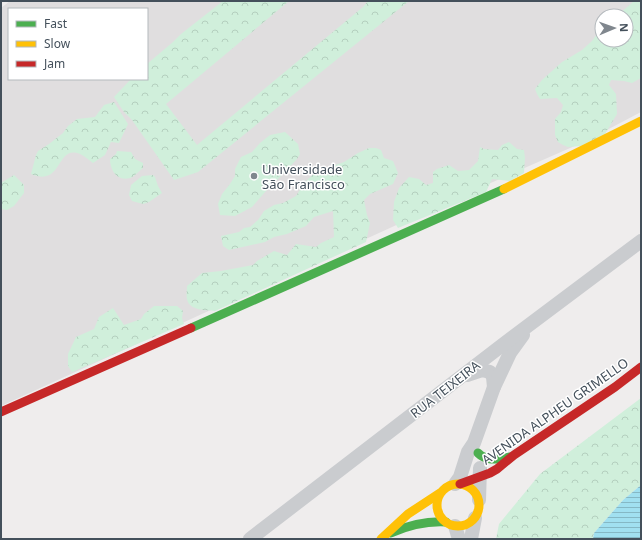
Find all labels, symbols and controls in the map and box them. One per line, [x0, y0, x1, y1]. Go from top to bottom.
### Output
legend [8, 8, 148, 80]
north arrow [594, 8, 634, 48]
text: Fast [44, 15, 68, 32]
text: N [617, 23, 632, 32]
text: Slow [44, 35, 71, 52]
text: Jam [43, 55, 65, 72]
place label: Universidade São Francisco [262, 160, 345, 193]
marker: Universidade São Francisco [249, 171, 259, 181]
street label: AVENIDA ALPHEU GRIMELLO [478, 353, 632, 469]
street label: RUA TEIXEIRA [406, 356, 484, 422]

